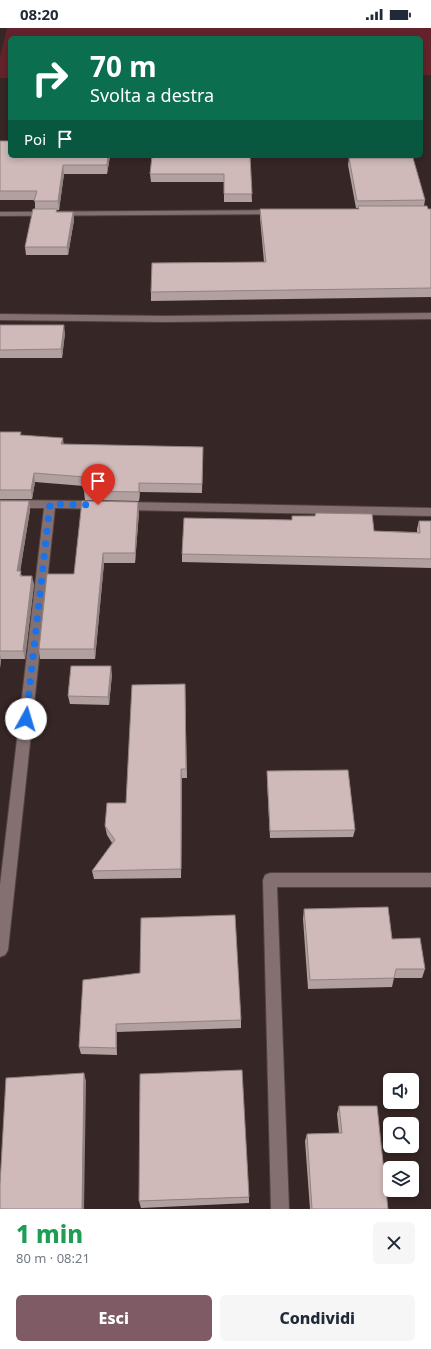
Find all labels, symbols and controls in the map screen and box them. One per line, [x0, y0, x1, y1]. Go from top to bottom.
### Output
text: 08:20 [20, 4, 59, 24]
text: 70 m [90, 47, 157, 85]
icon: right [24, 52, 76, 104]
text: Svolta a destra [90, 83, 214, 107]
icon: arrive [54, 128, 76, 150]
text: Poi [24, 129, 46, 149]
pin [81, 464, 115, 505]
icon: arrive [87, 470, 109, 492]
position arrow [5, 698, 47, 740]
map controls [383, 1073, 419, 1197]
button: sound [383, 1073, 419, 1109]
button: search [383, 1117, 419, 1153]
button: layers [383, 1161, 419, 1197]
text: 1 min [16, 1217, 83, 1250]
button: close [373, 1222, 415, 1264]
text: 80 m · 08:21 [16, 1249, 90, 1267]
button: Esci [16, 1295, 212, 1341]
button: Condividi [220, 1295, 415, 1341]

